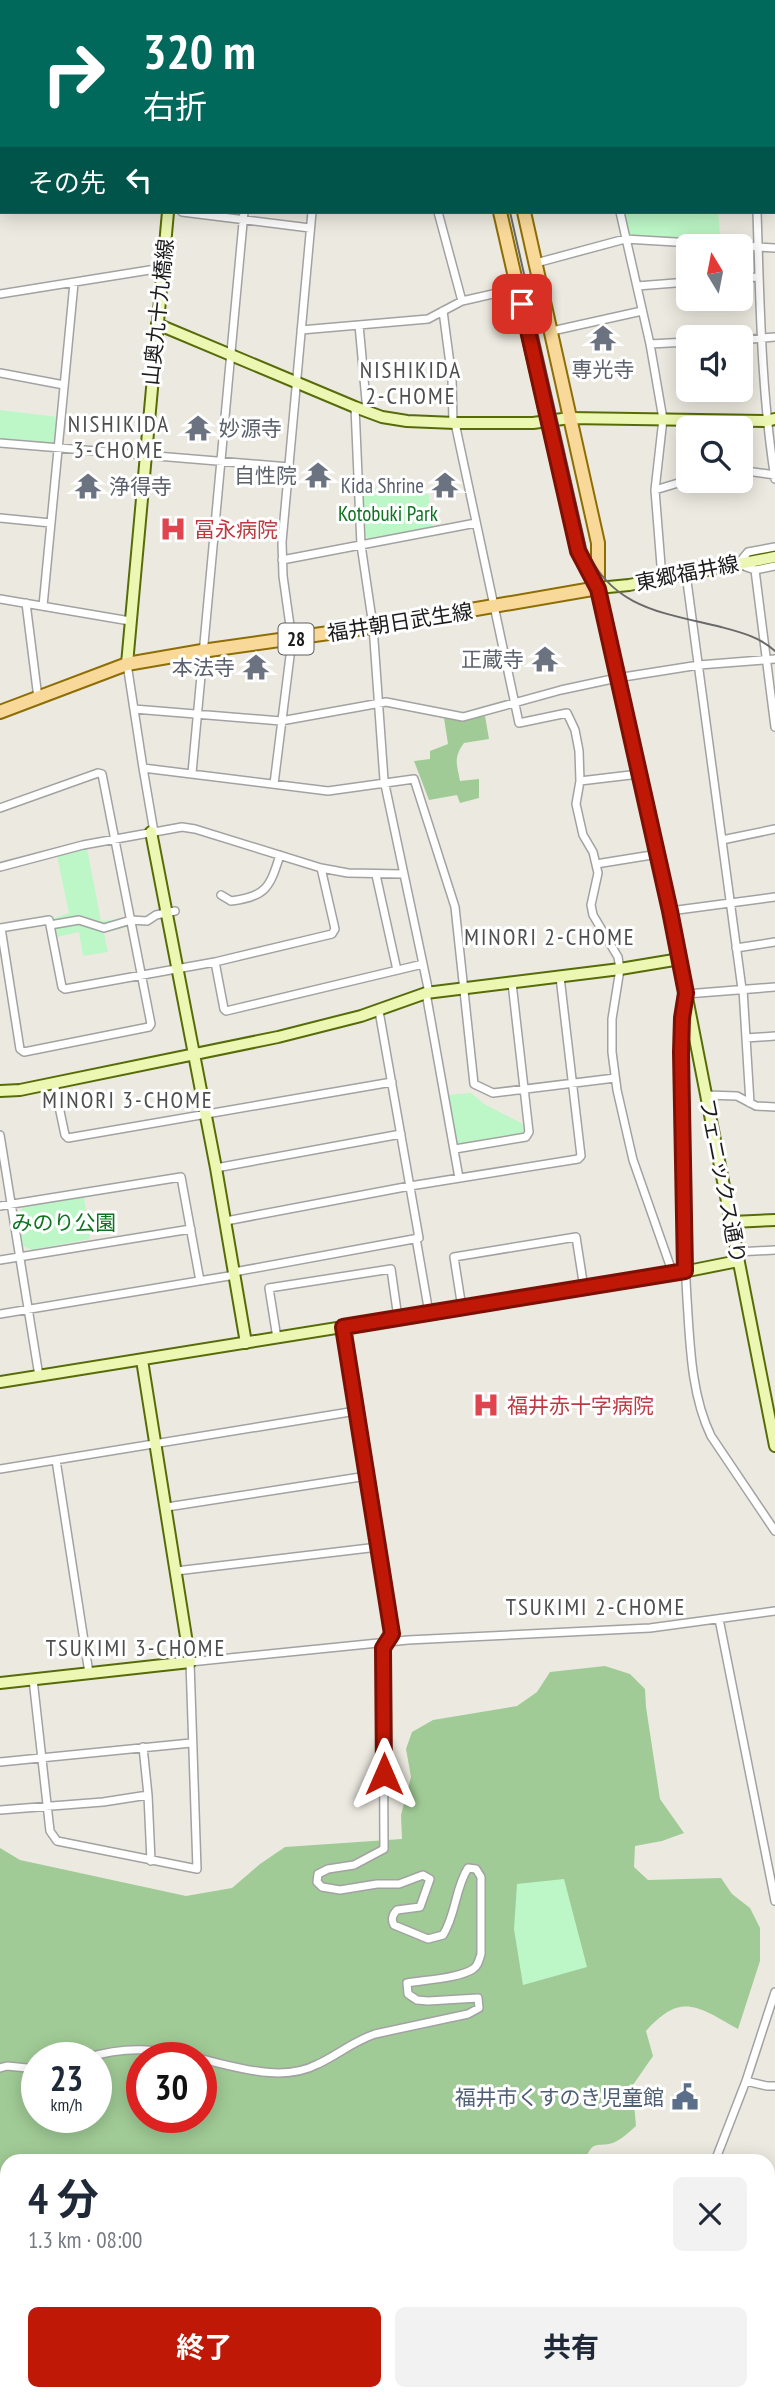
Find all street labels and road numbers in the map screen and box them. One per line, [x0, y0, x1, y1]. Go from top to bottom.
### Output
street label: 山奥九十九橋線 [137, 237, 179, 387]
street label: 東郷福井線 [633, 550, 741, 596]
street label: 福井朝日武生線 [325, 597, 475, 647]
road number: 28 [278, 624, 314, 654]
street label: フェニックス通り [694, 1096, 752, 1266]

